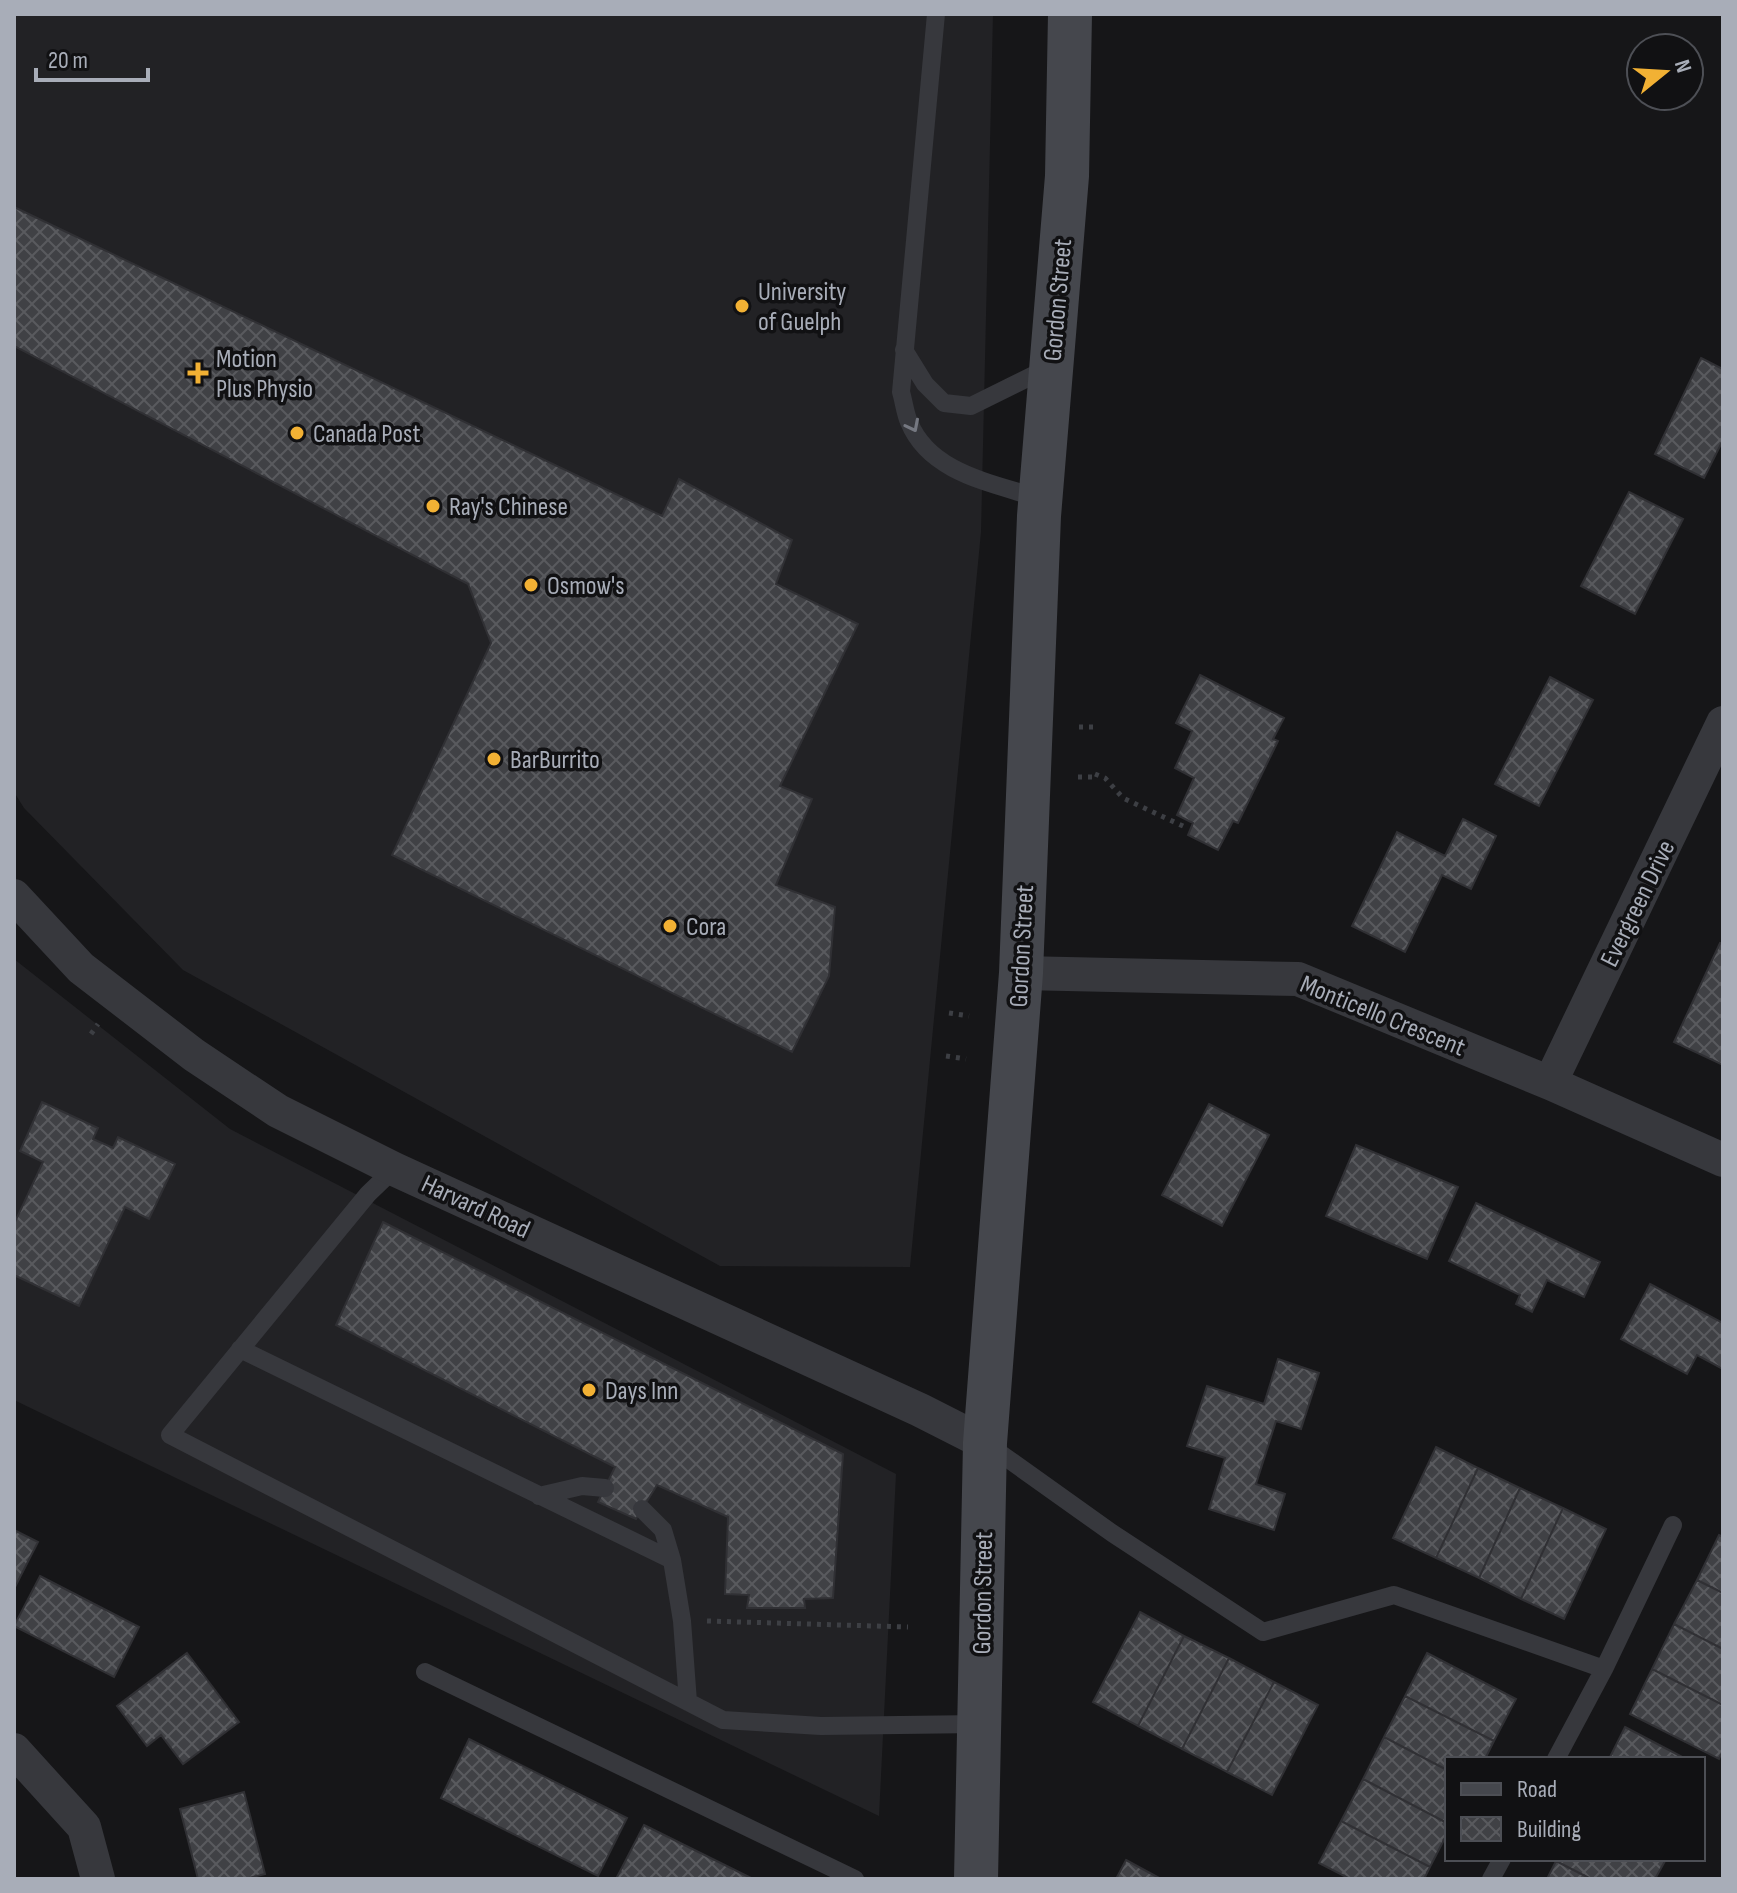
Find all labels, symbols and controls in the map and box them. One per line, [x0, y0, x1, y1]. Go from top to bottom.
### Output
scale bar [36, 32, 148, 82]
north arrow [1625, 32, 1705, 112]
text: 20 m [48, 46, 88, 75]
text: N [1668, 57, 1697, 76]
street label: Gordon Street [1038, 238, 1079, 363]
place label: University of Guelph [758, 277, 846, 338]
marker: University of Guelph [733, 297, 751, 315]
place label: Motion Plus Physio [216, 344, 313, 405]
marker: Motion Plus Physio [187, 362, 209, 384]
one-way arrow [903, 418, 919, 432]
place label: Canada Post [313, 419, 420, 450]
marker: Canada Post [288, 424, 306, 442]
place label: Ray's Chinese [449, 492, 568, 523]
marker: Ray's Chinese [424, 497, 442, 515]
place label: Osmow's [547, 571, 625, 602]
marker: Osmow's [522, 576, 540, 594]
place label: BarBurrito [510, 745, 600, 776]
marker: BarBurrito [485, 750, 503, 768]
street label: Evergreen Drive [1594, 835, 1682, 972]
street label: Gordon Street [1004, 884, 1041, 1008]
place label: Cora [686, 912, 726, 943]
marker: Cora [661, 917, 679, 935]
street label: Monticello Crescent [1296, 969, 1469, 1064]
street label: Harvard Road [416, 1169, 534, 1246]
place label: Days Inn [605, 1376, 678, 1407]
marker: Days Inn [580, 1381, 598, 1399]
street label: Gordon Street [967, 1531, 1000, 1655]
legend [1445, 1757, 1705, 1861]
text: Road [1517, 1775, 1557, 1804]
text: Building [1517, 1815, 1581, 1844]

